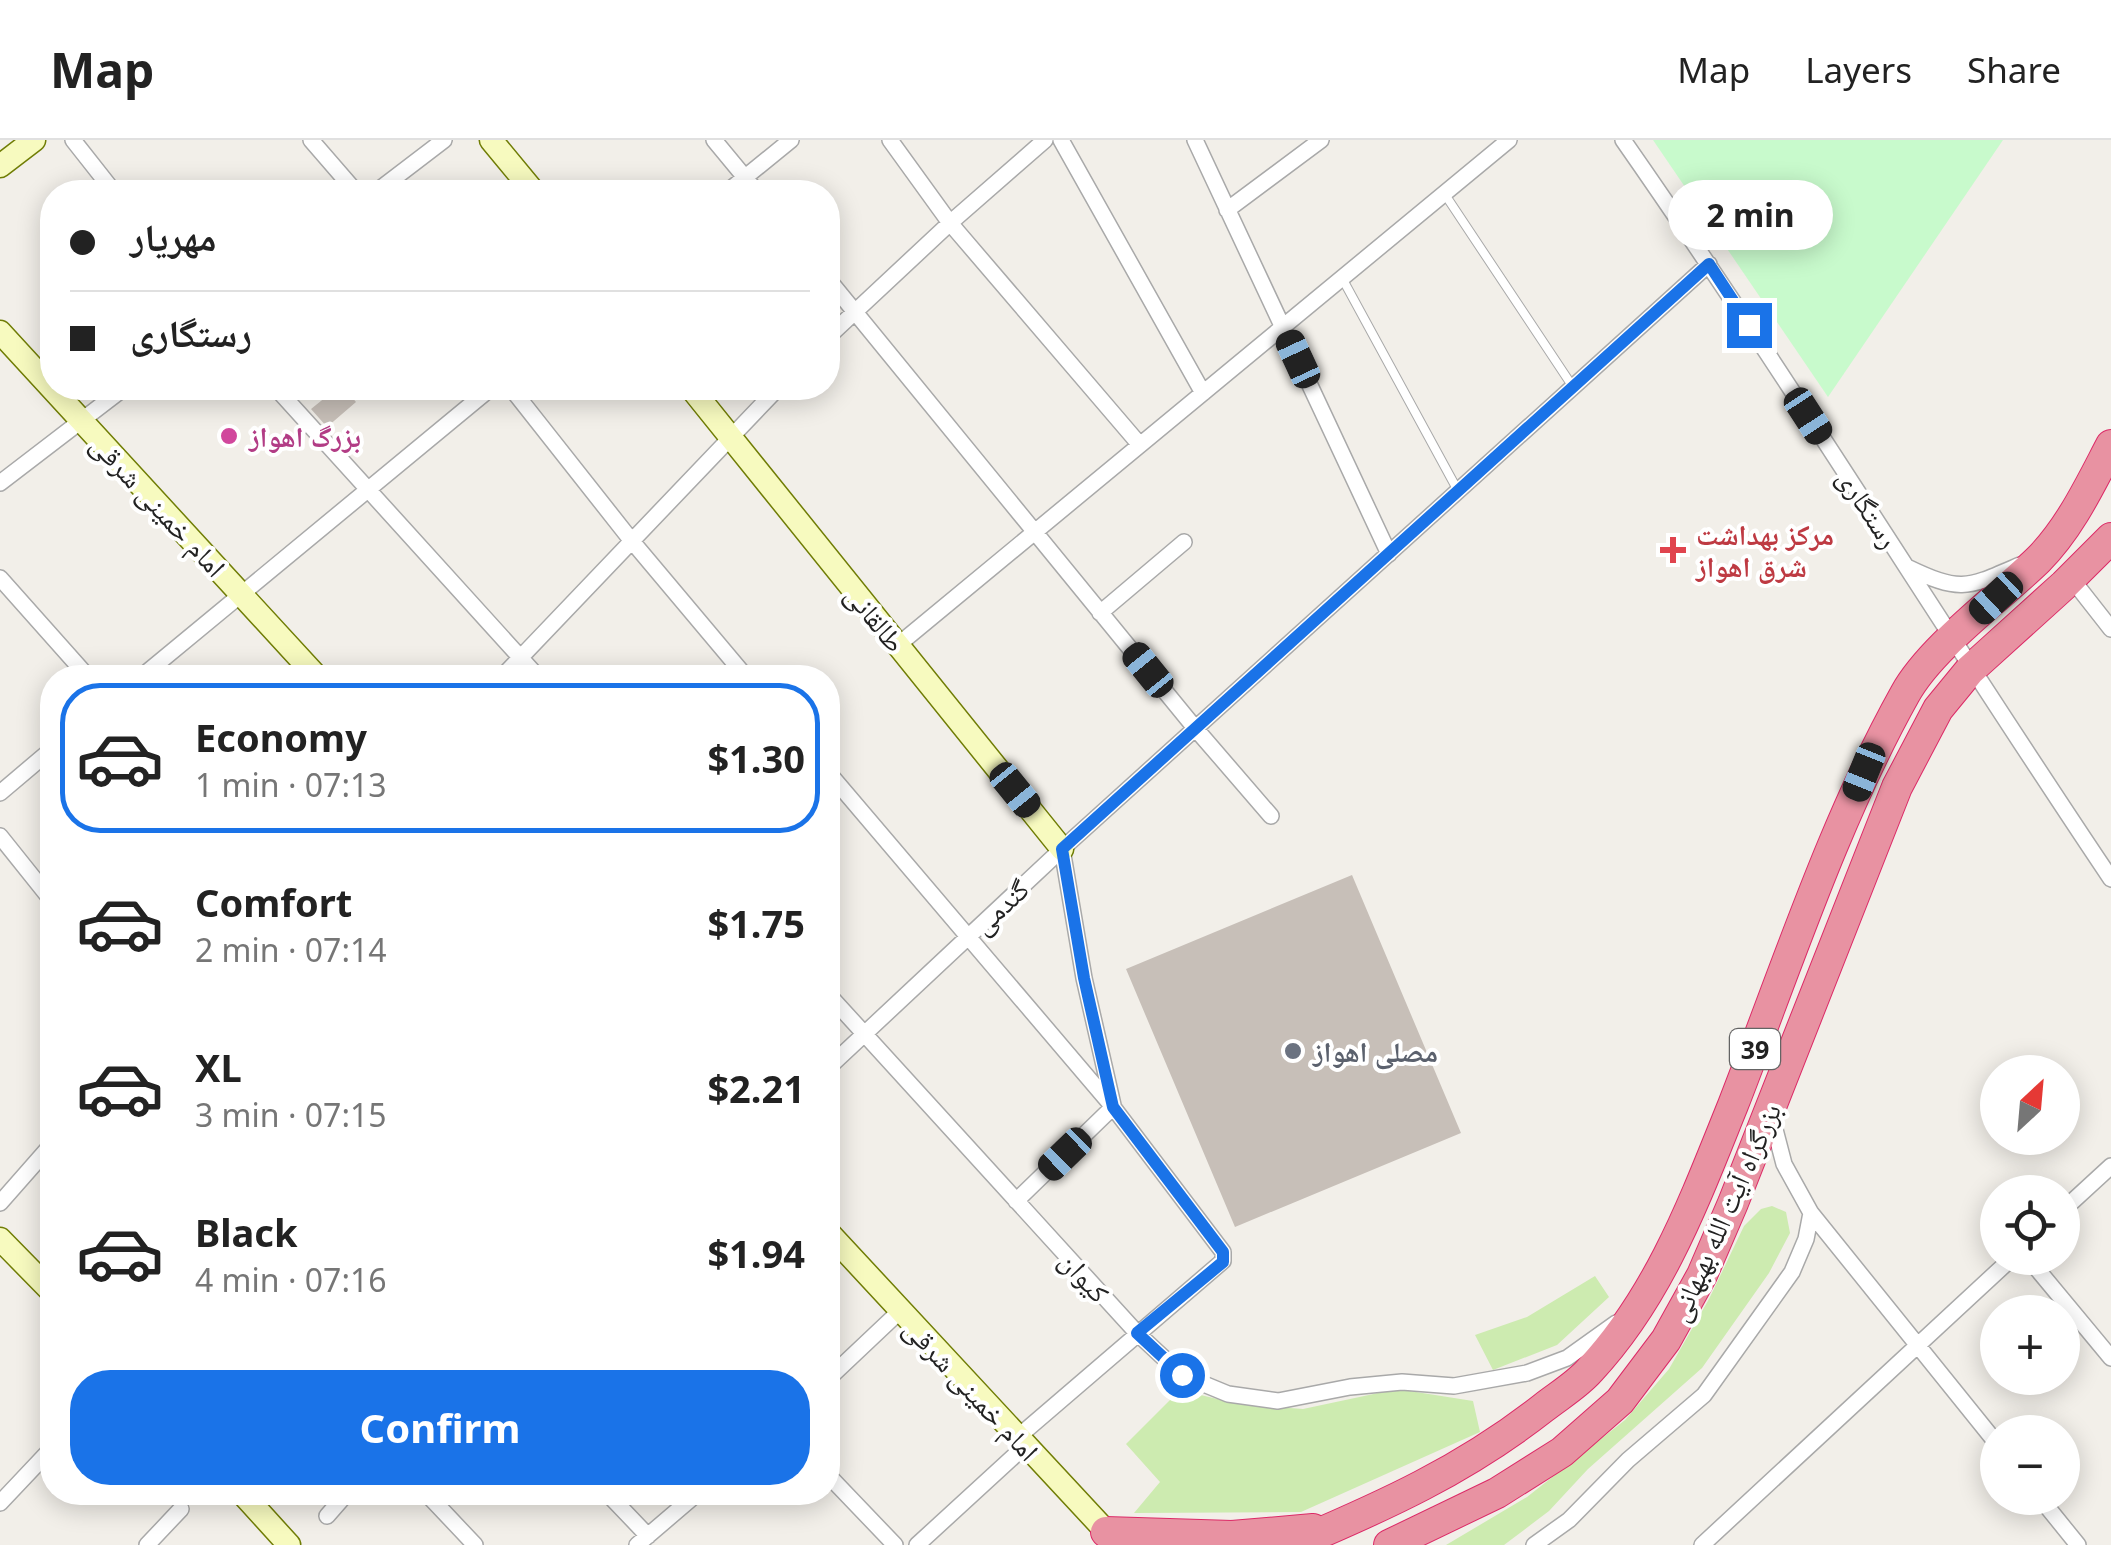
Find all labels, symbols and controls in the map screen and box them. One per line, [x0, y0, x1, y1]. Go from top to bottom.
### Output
text: Map [50, 37, 154, 102]
text: Map [1677, 46, 1750, 93]
text: Layers [1805, 46, 1912, 93]
text: Share [1967, 46, 2061, 93]
callout: 2 min [1666, 180, 1832, 250]
text: 2 min [1706, 193, 1795, 236]
text: مهریار [130, 210, 216, 262]
route end [1727, 303, 1772, 348]
text: رستگاری [130, 306, 252, 358]
car [1272, 325, 1324, 393]
car [1779, 383, 1837, 449]
place label: بزرگ اهواز [248, 417, 361, 455]
street label: امام خمینی شرقی [82, 425, 235, 585]
marker: بزرگ اهواز [218, 425, 240, 447]
street label: رستگاری [1829, 461, 1909, 555]
place label: مرکز بهداشت شرق اهواز [1695, 515, 1834, 585]
marker: مرکز بهداشت شرق اهواز [1660, 537, 1686, 563]
car [1964, 567, 2028, 629]
street label: طالقانی [837, 576, 915, 660]
car [1117, 637, 1179, 703]
text: Economy [195, 711, 367, 763]
icon: car [75, 713, 165, 803]
text: $1.30 [707, 732, 805, 784]
car [1839, 739, 1889, 805]
car [984, 757, 1046, 823]
text: 1 min · 07:13 [195, 763, 387, 806]
street label: گندمی [963, 870, 1037, 942]
text: Comfort [195, 876, 352, 928]
icon: car [75, 878, 165, 968]
text: $1.75 [707, 897, 805, 949]
text: 2 min · 07:14 [195, 928, 387, 971]
road number: 39 [1730, 1029, 1780, 1069]
place label: مصلی اهواز [1312, 1032, 1438, 1070]
marker: مصلی اهواز [1282, 1040, 1304, 1062]
text: XL [195, 1041, 242, 1093]
icon: car [75, 1043, 165, 1133]
north arrow [1980, 1055, 2080, 1155]
map controls [1980, 1055, 2080, 1515]
text: $2.21 [707, 1062, 805, 1114]
text: 3 min · 07:15 [195, 1093, 387, 1136]
street label: بزرگراه آیت الله بهبهانی [1659, 1097, 1789, 1327]
car [1033, 1122, 1097, 1186]
button: locate [1980, 1175, 2080, 1275]
text: Black [195, 1206, 298, 1258]
icon: car [75, 1208, 165, 1298]
text: $1.94 [707, 1227, 805, 1279]
street label: کیوان [1052, 1242, 1119, 1310]
text: 4 min · 07:16 [195, 1258, 387, 1301]
button: + [1980, 1295, 2080, 1395]
street label: امام خمینی شرقی [895, 1309, 1048, 1469]
route start [1160, 1353, 1205, 1398]
button: Confirm [70, 1370, 810, 1485]
button: − [1980, 1415, 2080, 1515]

